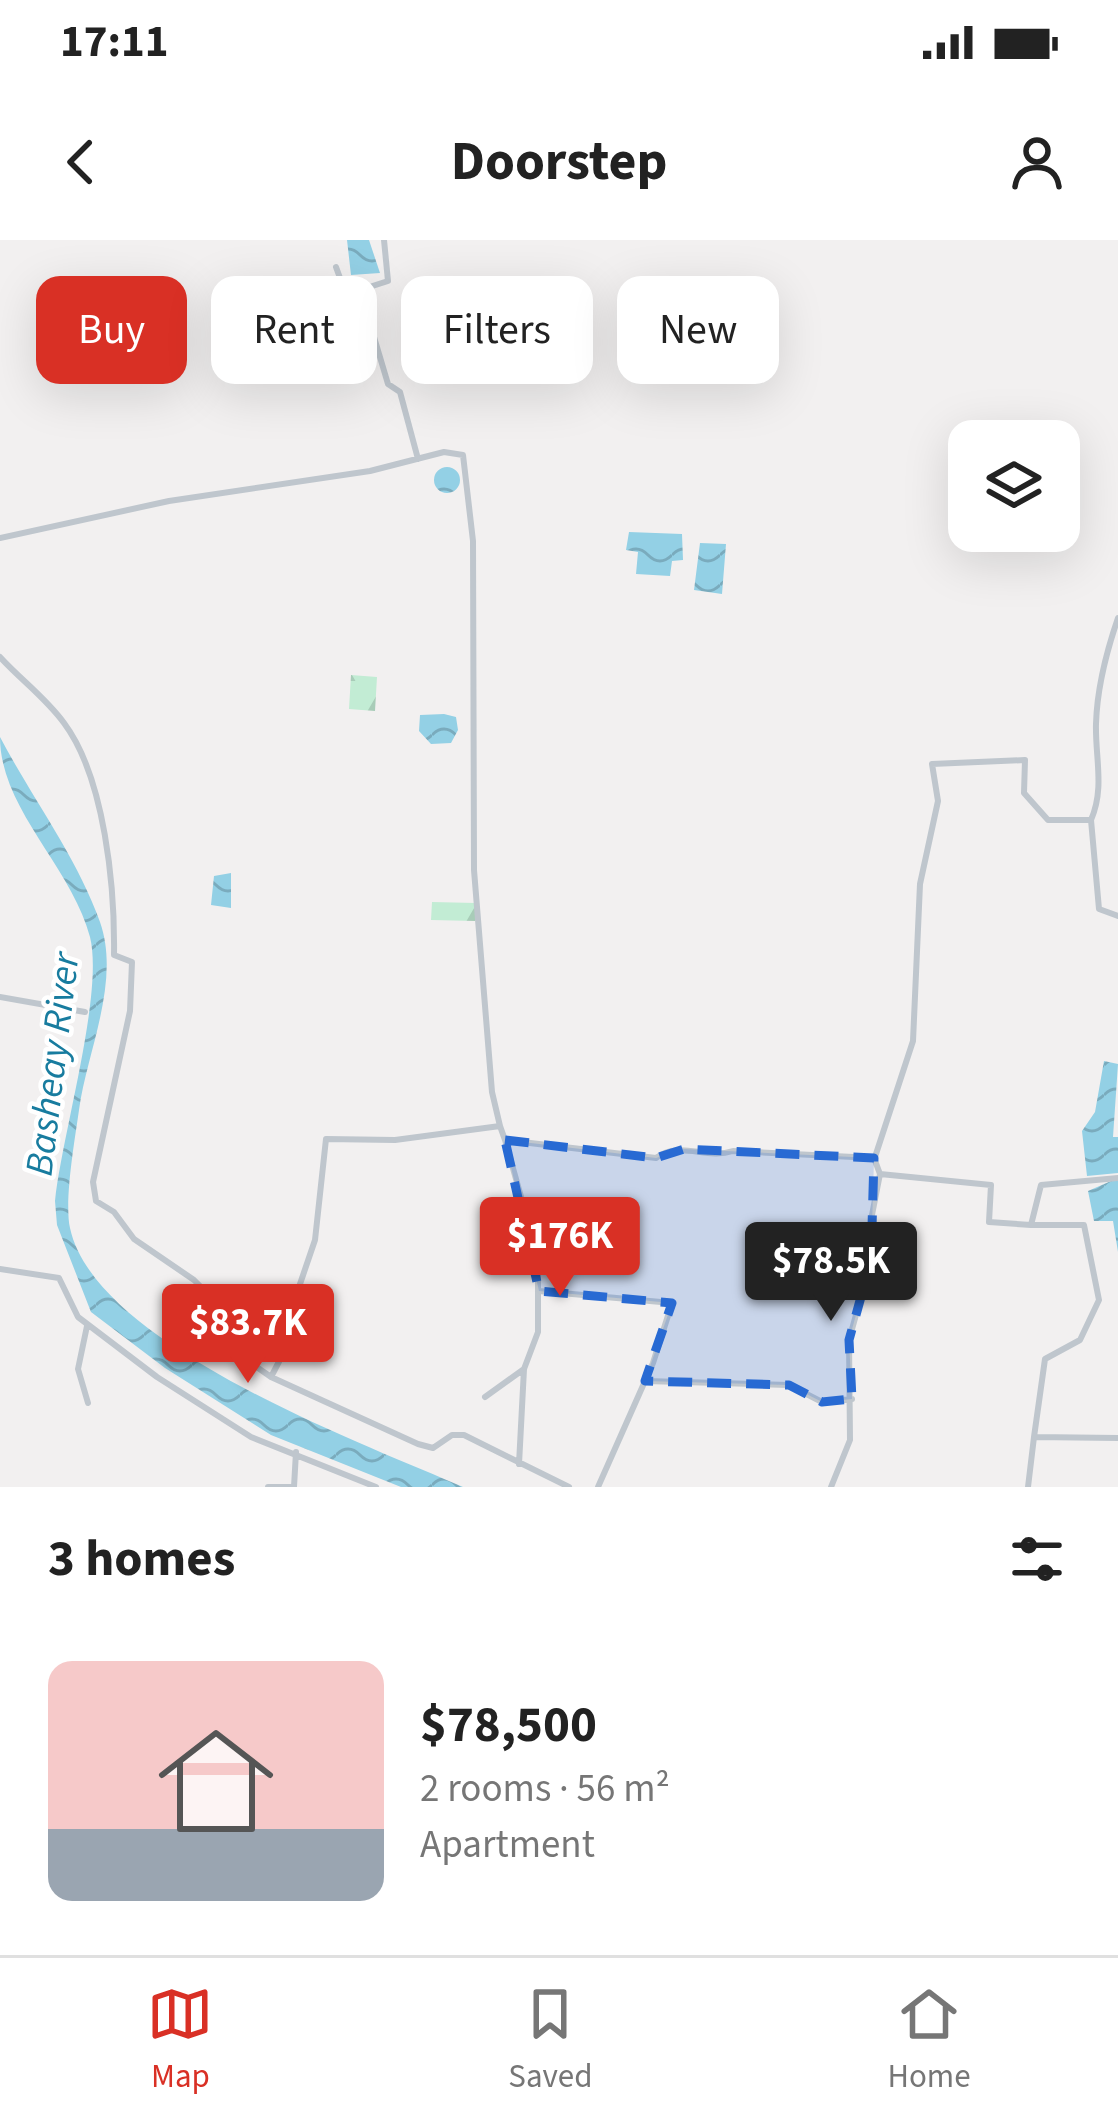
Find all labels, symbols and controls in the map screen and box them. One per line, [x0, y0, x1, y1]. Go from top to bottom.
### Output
text: 17:11 [60, 10, 169, 74]
text: Doorstep [451, 124, 667, 201]
icon: back [48, 129, 114, 195]
icon: person [1004, 129, 1070, 195]
chip: Buy [36, 276, 187, 384]
chip: Rent [211, 276, 377, 384]
chip: Filters [401, 276, 593, 384]
chip: New [617, 276, 779, 384]
map controls [948, 420, 1080, 552]
button: layers [948, 420, 1080, 552]
water label: Basheay River [12, 948, 95, 1179]
pin: $176K [476, 1197, 644, 1299]
text: $176K [507, 1208, 613, 1264]
pin: $78.5K [733, 1222, 929, 1324]
text: $78.5K [772, 1233, 890, 1289]
pin: $83.7K [150, 1284, 346, 1386]
text: $83.7K [189, 1295, 307, 1351]
text: 3 homes [48, 1523, 235, 1595]
icon: filters [1004, 1526, 1070, 1592]
text: $78,500 [420, 1689, 597, 1761]
icon: home [144, 1709, 288, 1853]
text: 2 rooms · 56 m² [420, 1761, 670, 1817]
text: Apartment [420, 1817, 595, 1873]
tab: Map [147, 1981, 213, 2100]
tab: Saved [508, 1981, 593, 2100]
tab: Home [887, 1981, 971, 2100]

